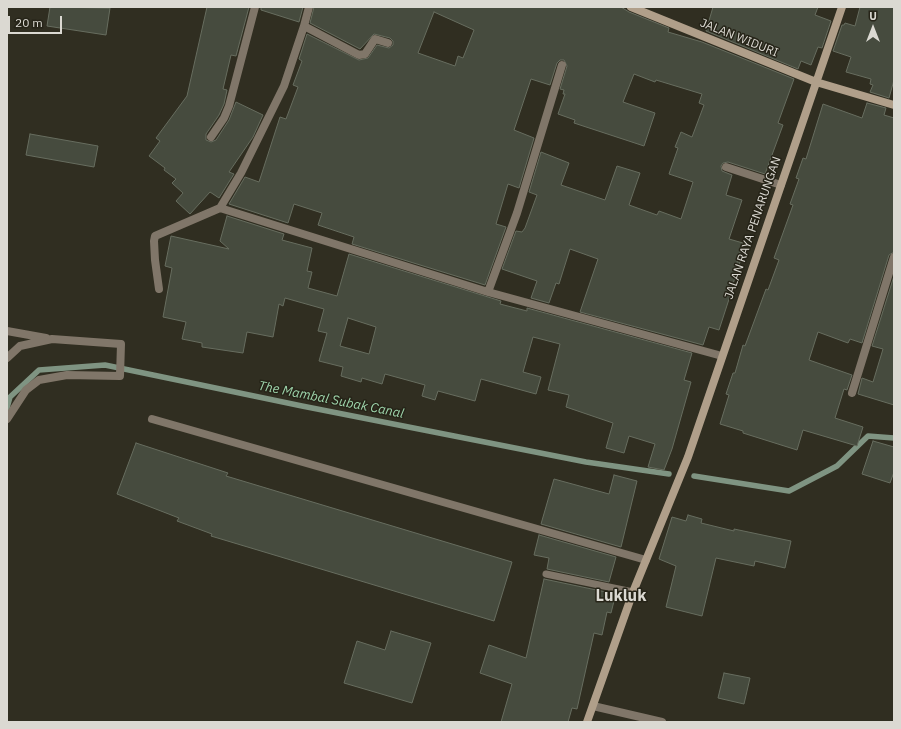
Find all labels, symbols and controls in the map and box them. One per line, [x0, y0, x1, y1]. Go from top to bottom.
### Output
scale bar [10, 8, 64, 34]
north arrow [853, 8, 893, 48]
text: U [869, 9, 877, 23]
text: 20 m [15, 15, 43, 30]
street label: JALAN WIDURI [698, 16, 780, 60]
street label: JALAN RAYA PENARUNGAN [722, 155, 784, 301]
water label: The Mambal Subak Canal [257, 378, 405, 422]
district label: Lukluk [596, 586, 646, 606]

